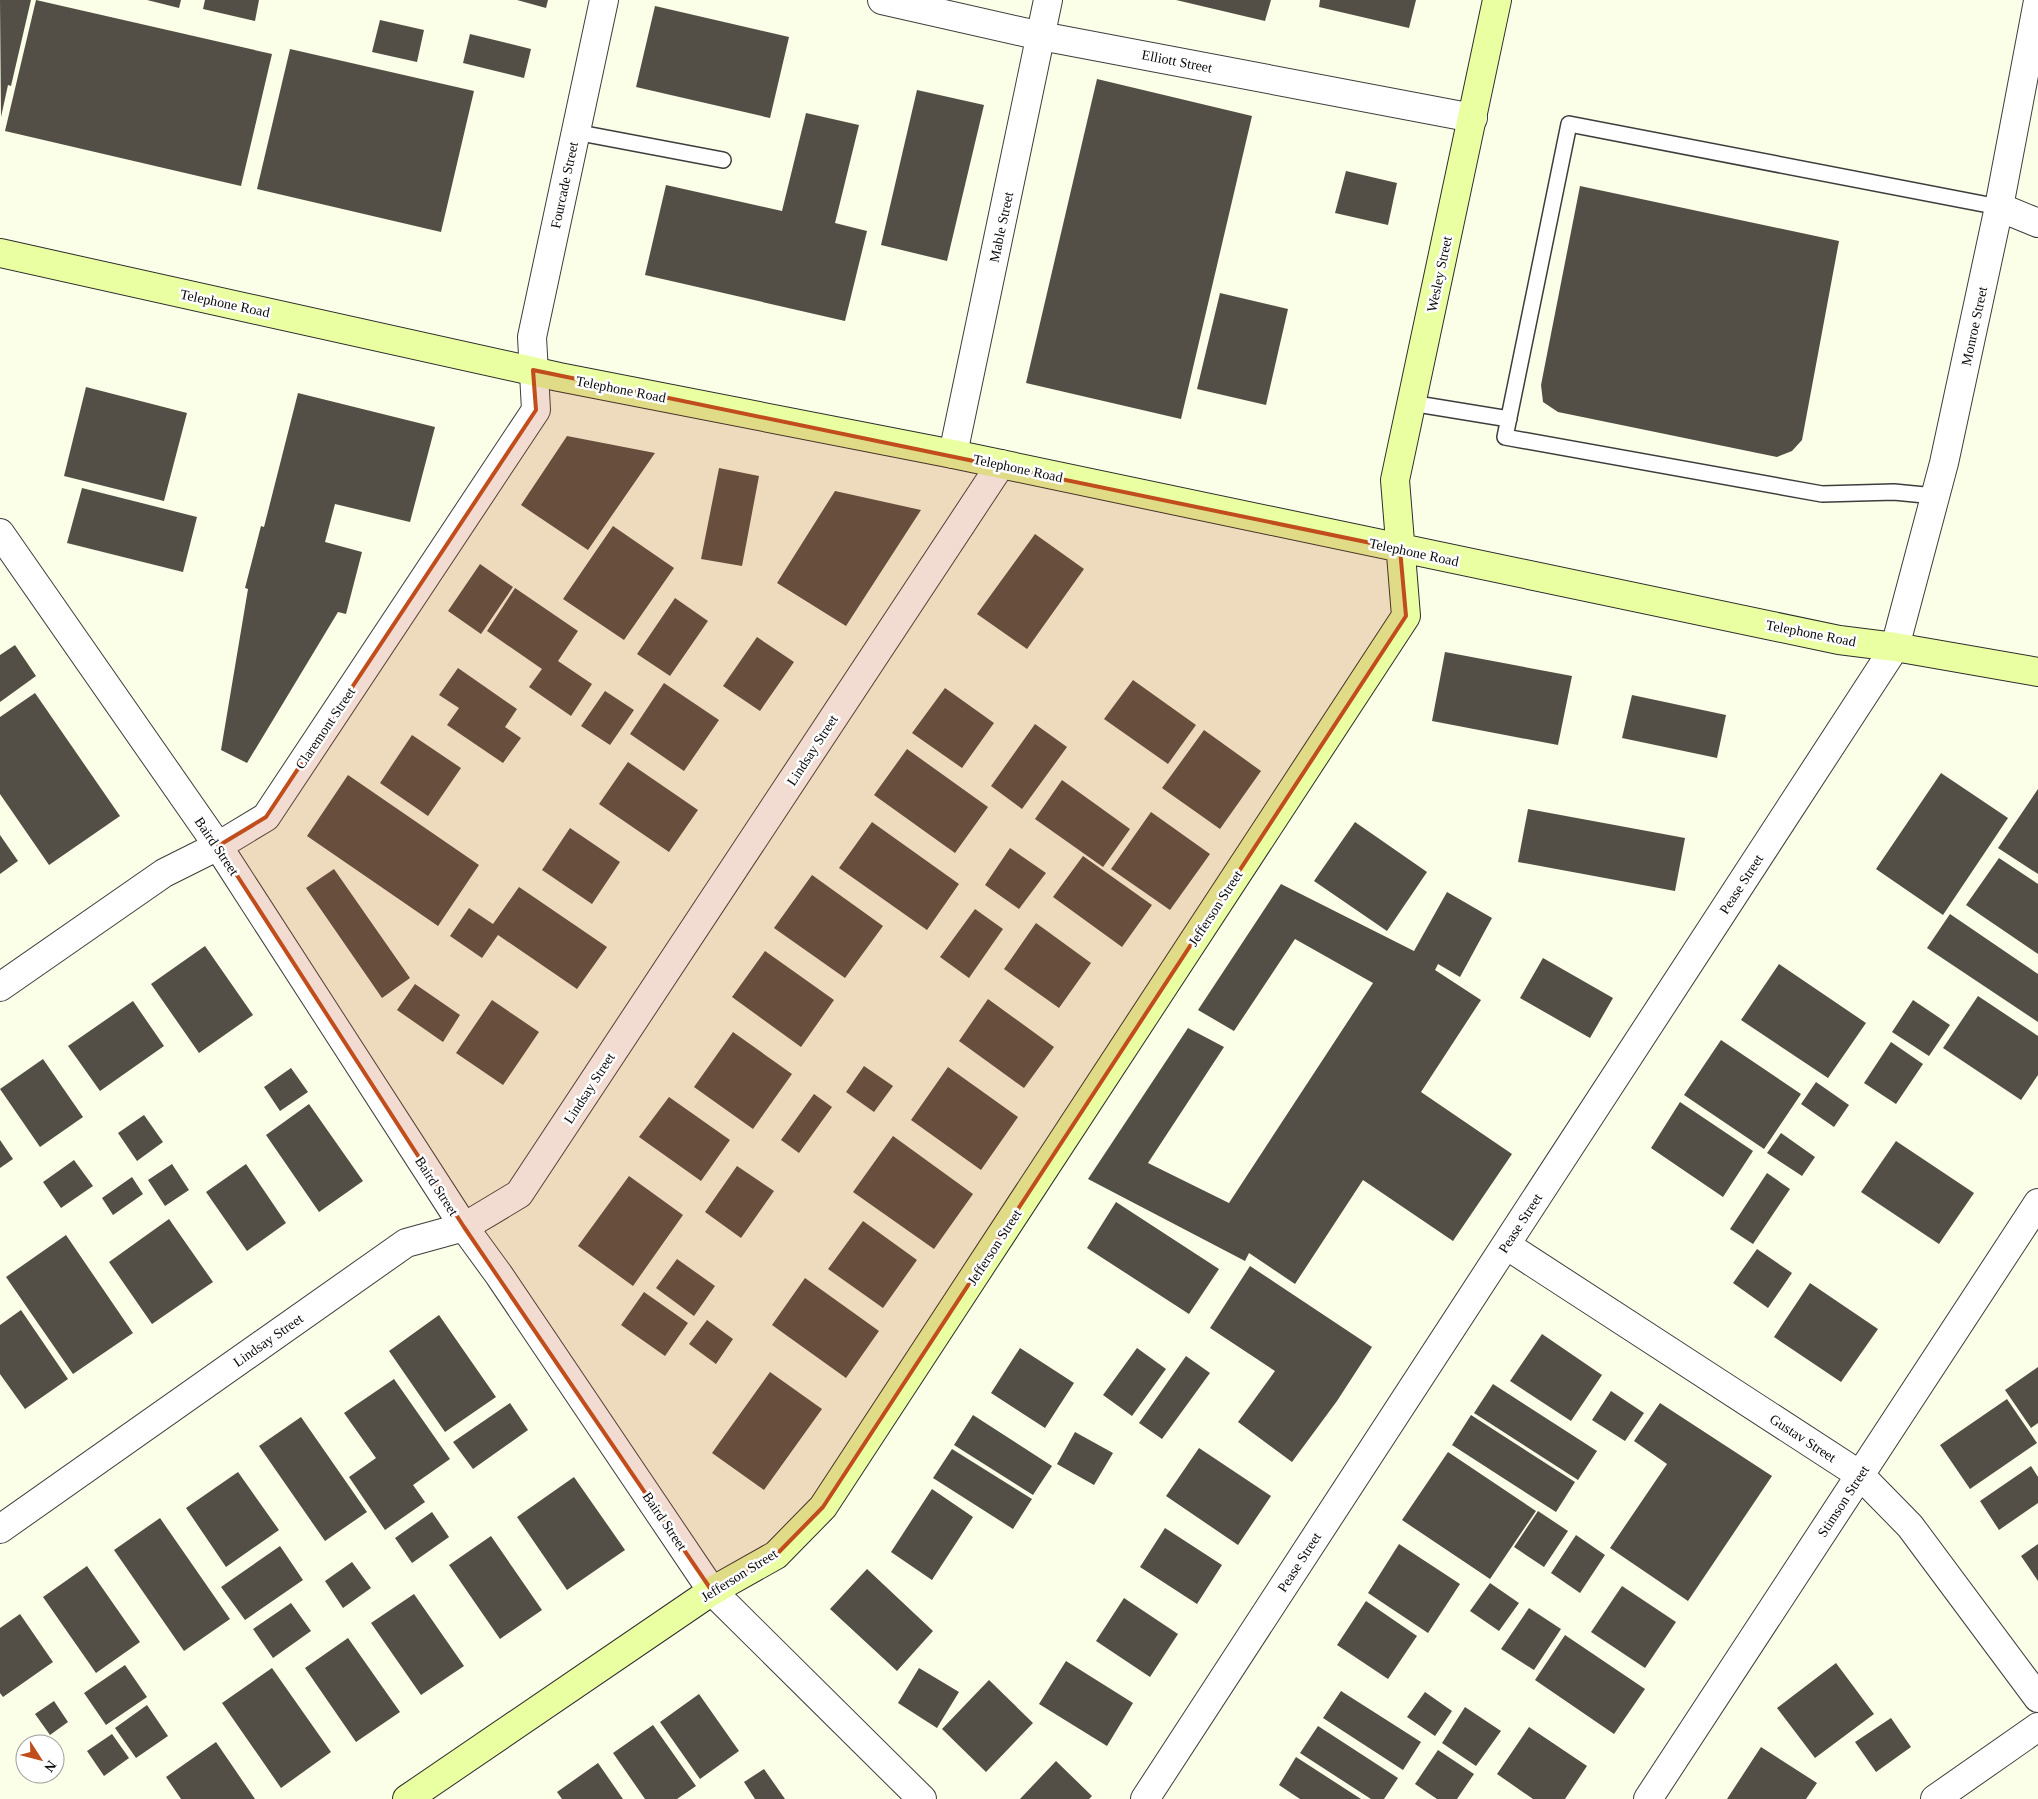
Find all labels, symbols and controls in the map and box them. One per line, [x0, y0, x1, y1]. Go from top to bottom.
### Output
street label: Elliott Street [1141, 47, 1213, 76]
street label: Fourcade Street [548, 140, 581, 230]
street label: Mable Street [987, 190, 1016, 264]
street label: Wesley Street [1424, 235, 1455, 313]
street label: Monroe Street [1959, 285, 1990, 367]
street label: Telephone Road [179, 287, 271, 320]
street label: Telephone Road [575, 373, 667, 406]
street label: Telephone Road [972, 452, 1064, 485]
street label: Telephone Road [1368, 536, 1460, 569]
street label: Telephone Road [1765, 617, 1857, 650]
street label: Claremont Street [293, 685, 358, 772]
street label: Lindsay Street [784, 712, 841, 788]
street label: Baird Street [192, 814, 242, 878]
street label: Pease Street [1717, 852, 1766, 917]
street label: Jefferson Street [1185, 868, 1246, 949]
street label: Lindsay Street [561, 1050, 618, 1126]
street label: Baird Street [412, 1154, 461, 1219]
street label: Pease Street [1496, 1191, 1545, 1256]
street label: Jefferson Street [964, 1207, 1025, 1288]
street label: Lindsay Street [231, 1311, 306, 1370]
street label: Gustav Street [1767, 1411, 1839, 1465]
street label: Stimson Street [1815, 1463, 1872, 1540]
street label: Baird Street [640, 1489, 690, 1553]
street label: Pease Street [1275, 1530, 1324, 1595]
street label: Jefferson Street [698, 1546, 780, 1605]
north arrow [15, 1734, 65, 1784]
text: N [41, 1758, 59, 1775]

